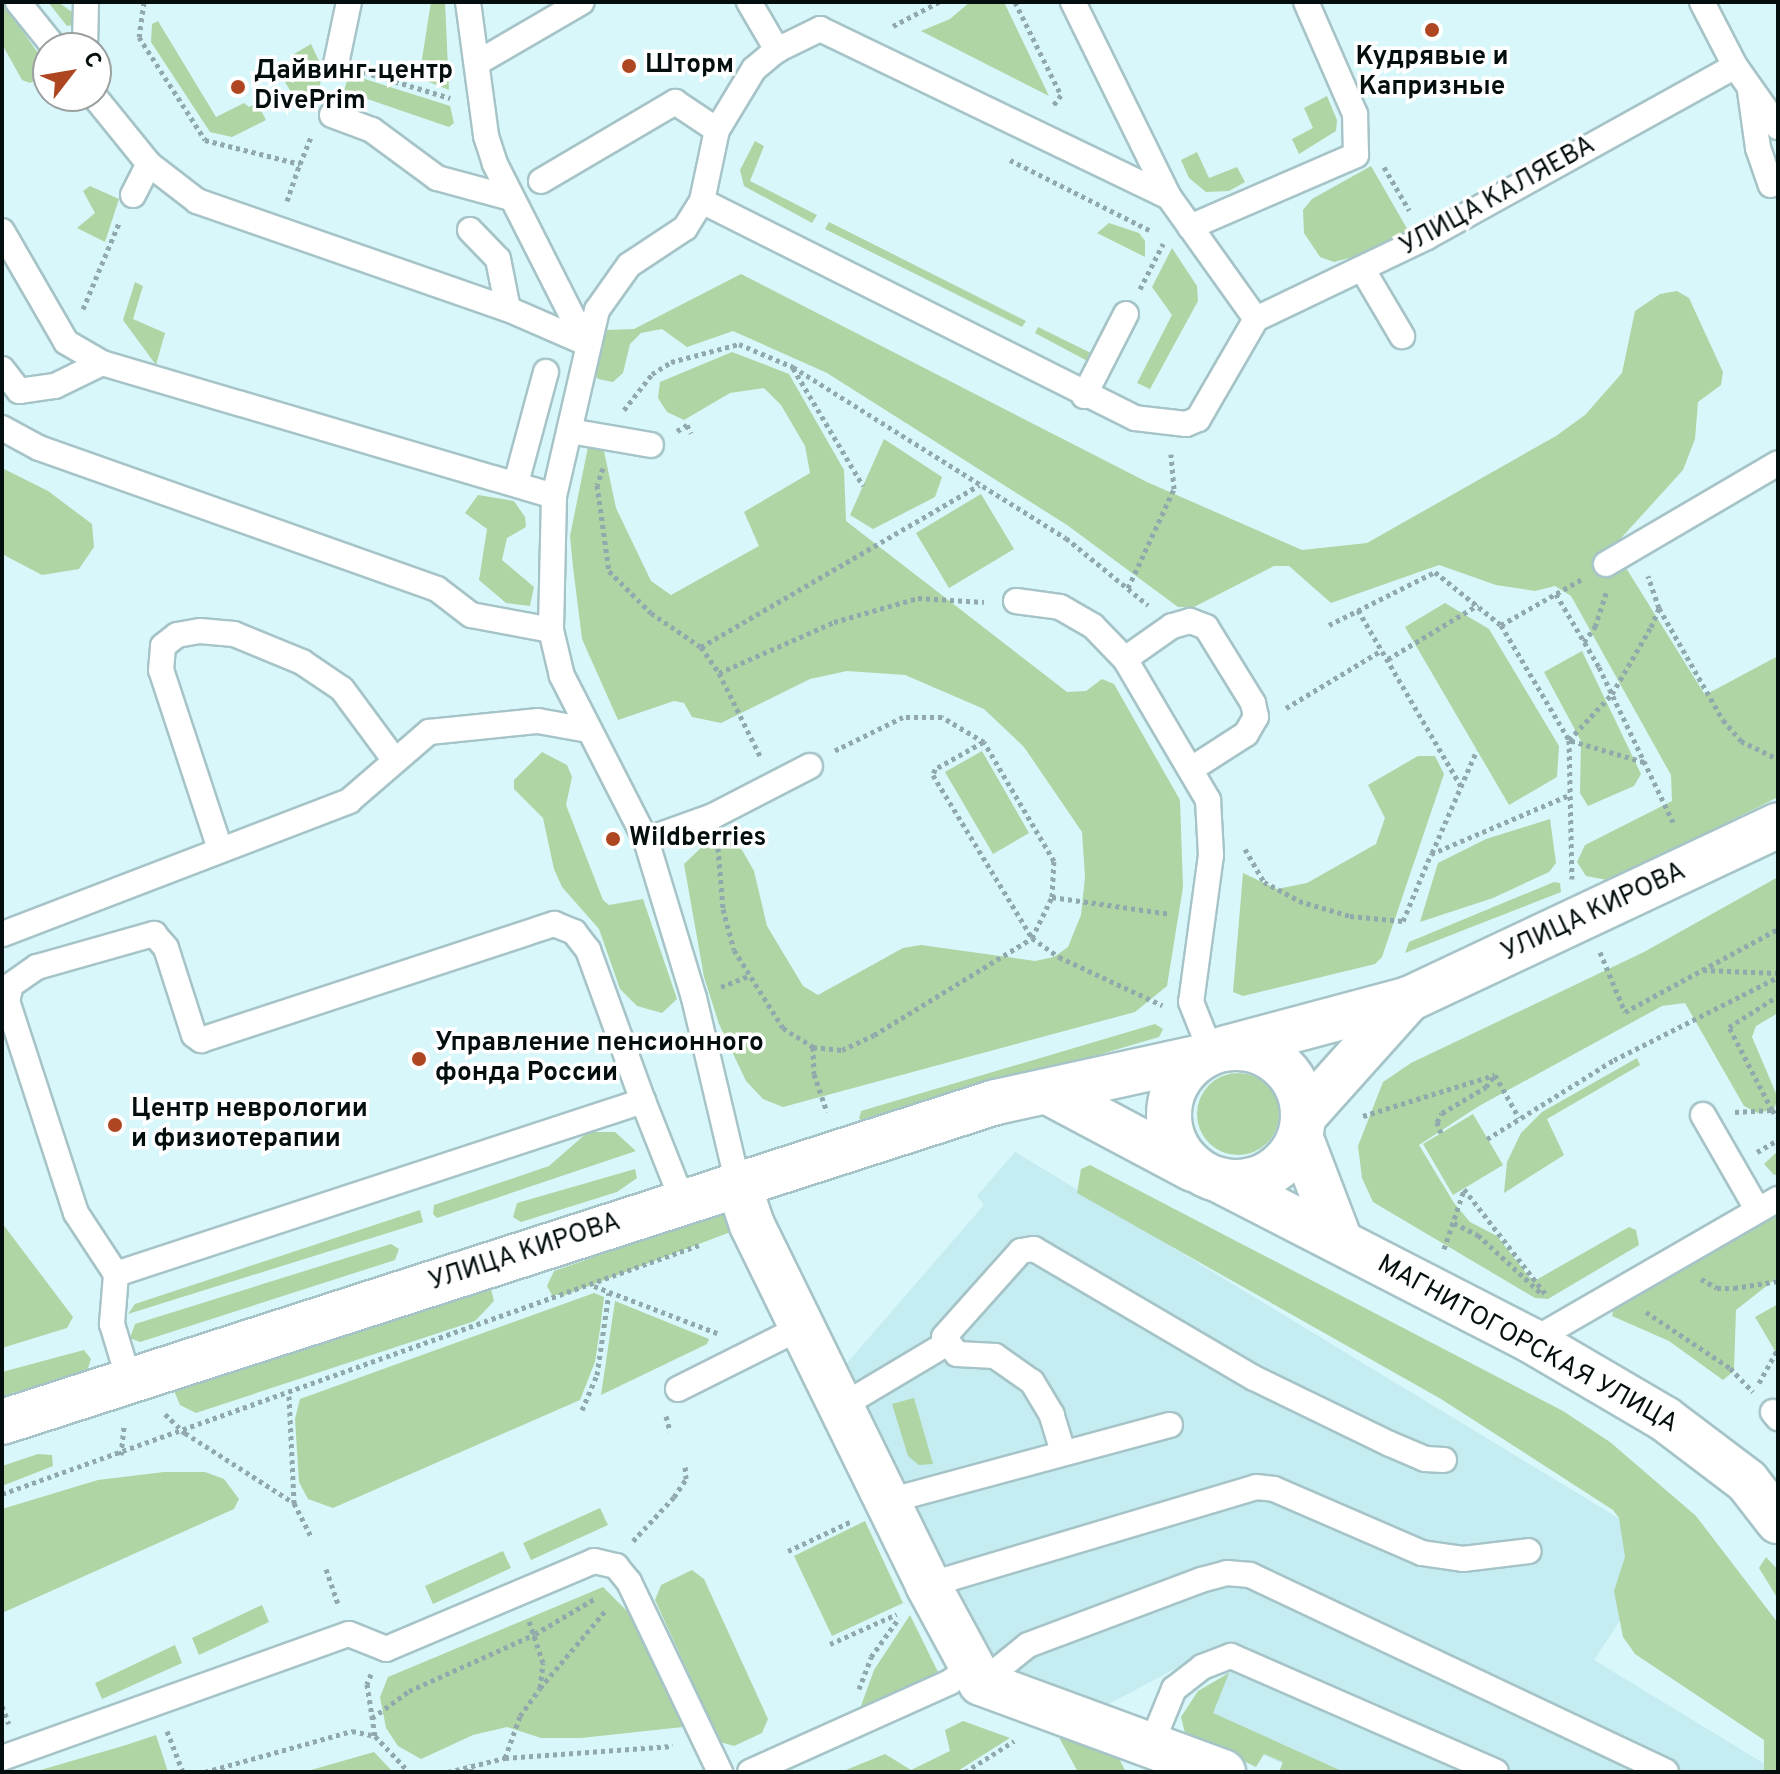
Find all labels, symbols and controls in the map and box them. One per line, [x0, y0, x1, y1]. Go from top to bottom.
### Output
marker: Кудрявые и Капризные [1423, 21, 1441, 39]
north arrow [32, 32, 112, 112]
place label: Кудрявые и Капризные [1355, 42, 1509, 104]
text: С [76, 47, 106, 73]
place label: Шторм [645, 50, 734, 82]
place label: Дайвинг-центр DivePrim [254, 56, 453, 118]
marker: Шторм [620, 57, 638, 75]
marker: Дайвинг-центр DivePrim [229, 78, 247, 96]
street label: УЛИЦА КАЛЯЕВА [1395, 130, 1601, 264]
place label: Wildberries [629, 823, 766, 855]
marker: Wildberries [604, 830, 622, 848]
street label: УЛИЦА КИРОВА [1496, 856, 1692, 970]
place label: Управление пенсионного фонда России [435, 1028, 764, 1090]
marker: Управление пенсионного фонда России [410, 1050, 428, 1068]
place label: Центр неврологии и физиотерапии [131, 1094, 368, 1156]
marker: Центр неврологии и физиотерапии [106, 1116, 124, 1134]
street label: УЛИЦА КИРОВА [425, 1207, 625, 1299]
street label: МАГНИТОГОРСКАЯ УЛИЦА [1371, 1249, 1683, 1441]

